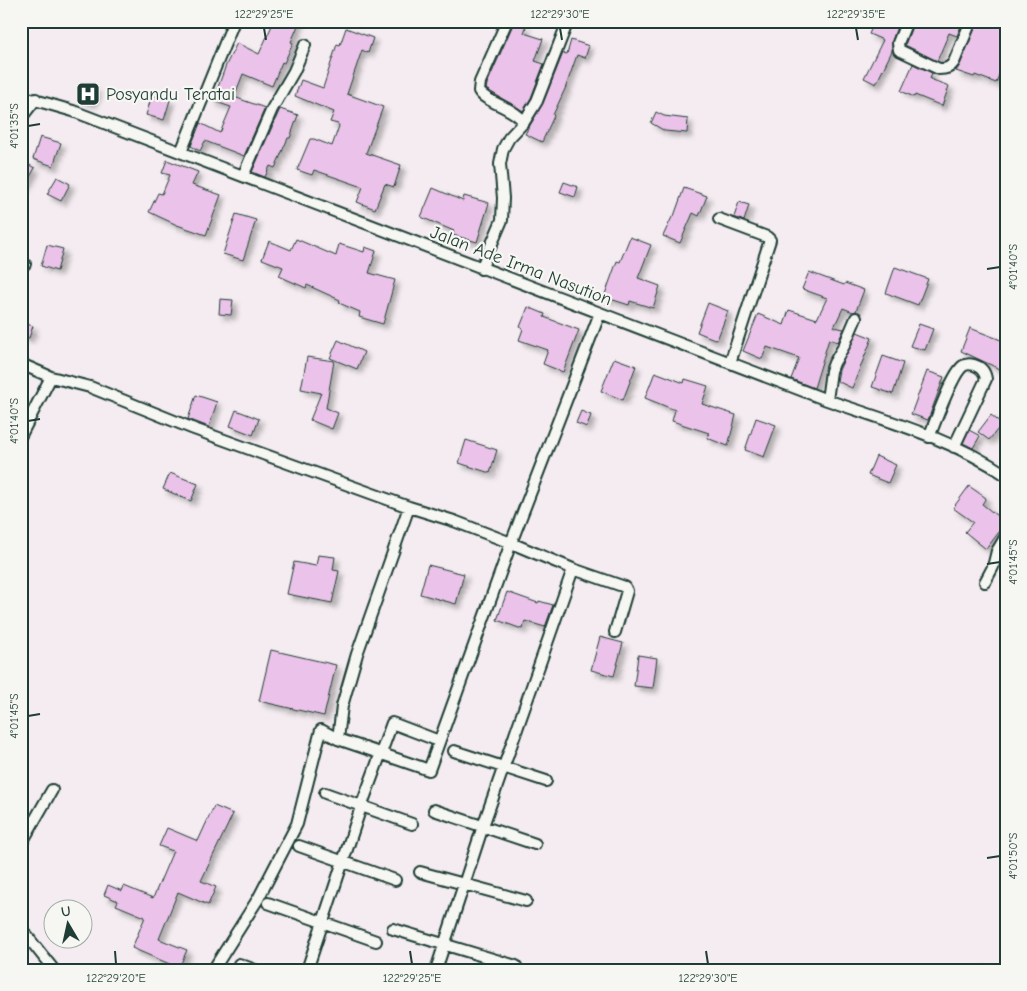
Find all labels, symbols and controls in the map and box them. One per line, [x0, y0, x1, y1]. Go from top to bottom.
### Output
text: 122°29'25"E [235, 7, 293, 21]
text: 122°29'30"E [530, 7, 590, 21]
text: 122°29'35"E [827, 7, 885, 21]
hospital icon: Posyandu Teratai [75, 81, 101, 107]
place label: Posyandu Teratai [106, 84, 235, 105]
text: 4°01'35"S [7, 103, 21, 149]
street label: Jalan Ade Irma Nasution [427, 222, 615, 310]
text: 4°01'40"S [1006, 244, 1020, 290]
text: 4°01'40"S [7, 398, 21, 444]
text: 4°01'45"S [1006, 539, 1020, 585]
text: 4°01'45"S [7, 693, 21, 739]
text: 4°01'50"S [1006, 832, 1020, 879]
north arrow [42, 898, 92, 948]
text: U [60, 903, 72, 921]
text: 122°29'20"E [86, 971, 146, 985]
text: 122°29'25"E [383, 971, 441, 985]
text: 122°29'30"E [678, 971, 738, 985]

